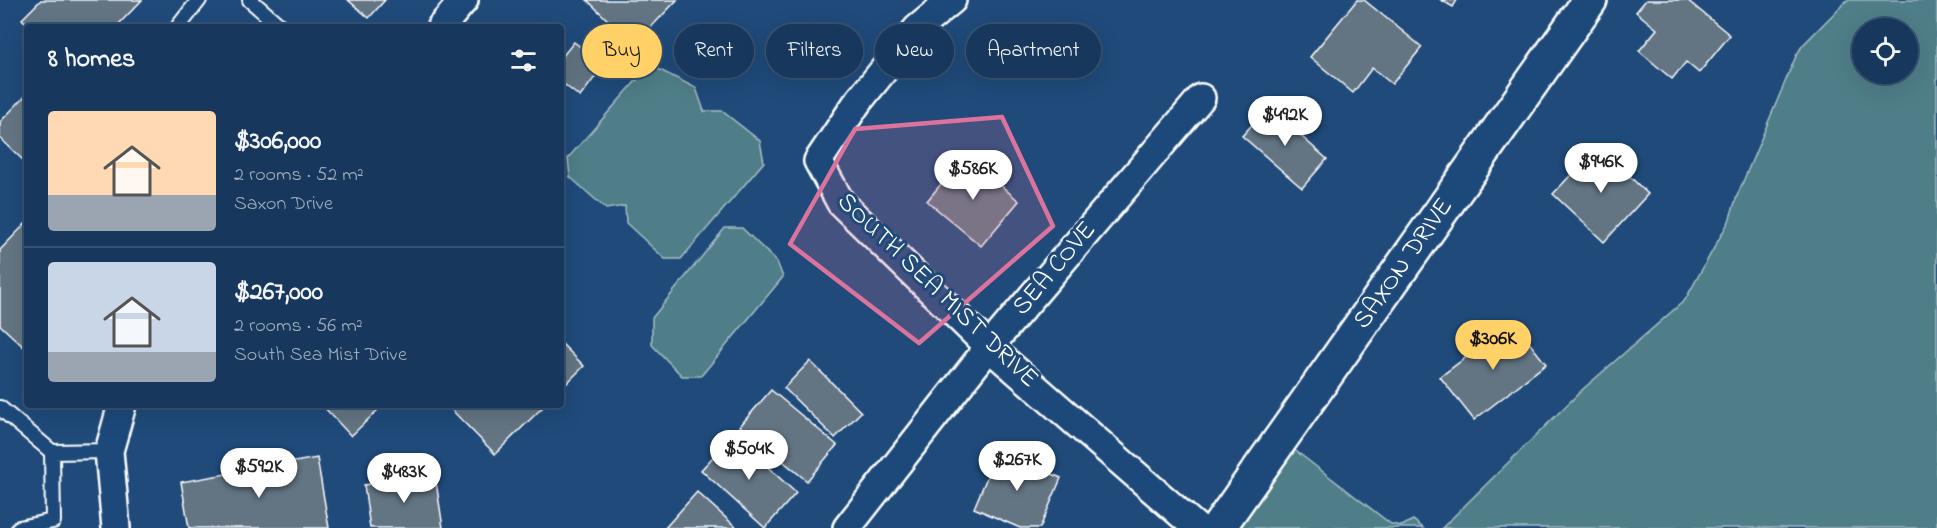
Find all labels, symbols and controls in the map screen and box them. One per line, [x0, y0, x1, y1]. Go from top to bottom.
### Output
map controls [1852, 18, 1918, 84]
button: locate [1852, 18, 1918, 84]
chip: Buy [582, 24, 662, 78]
chip: Rent [674, 24, 754, 78]
chip: Filters [766, 24, 863, 78]
chip: New [875, 24, 954, 78]
chip: Apartment [966, 24, 1101, 78]
text: 8 homes [48, 41, 135, 79]
icon: filters [507, 44, 540, 77]
pin: $492K [1243, 96, 1327, 147]
text: $492K [1262, 101, 1308, 130]
text: $306,000 [234, 123, 321, 161]
icon: home [96, 135, 168, 207]
pin: $946K [1559, 143, 1643, 194]
text: $946K [1579, 148, 1623, 177]
pin: $586K [931, 150, 1015, 201]
text: $586K [948, 155, 998, 184]
text: 2 rooms · 52 m² [234, 161, 364, 190]
street label: SOUTH SEA MIST DRIVE [828, 184, 1046, 398]
text: Saxon Drive [234, 190, 333, 219]
street label: SAXON DRIVE [1345, 191, 1463, 337]
street label: SEA COVE [1004, 213, 1106, 325]
text: $267,000 [234, 274, 323, 312]
icon: home [96, 286, 168, 358]
text: 2 rooms · 56 m² [234, 312, 363, 341]
pin: $306K [1451, 320, 1535, 371]
text: $306K [1469, 325, 1517, 354]
text: South Sea Mist Drive [234, 341, 407, 370]
pin: $504K [707, 430, 791, 481]
text: $504K [724, 435, 774, 464]
pin: $267K [975, 441, 1059, 492]
text: $267K [993, 446, 1041, 475]
pin: $592K [217, 448, 301, 499]
text: $592K [234, 453, 284, 482]
pin: $483K [362, 453, 446, 504]
text: $483K [381, 458, 427, 487]

